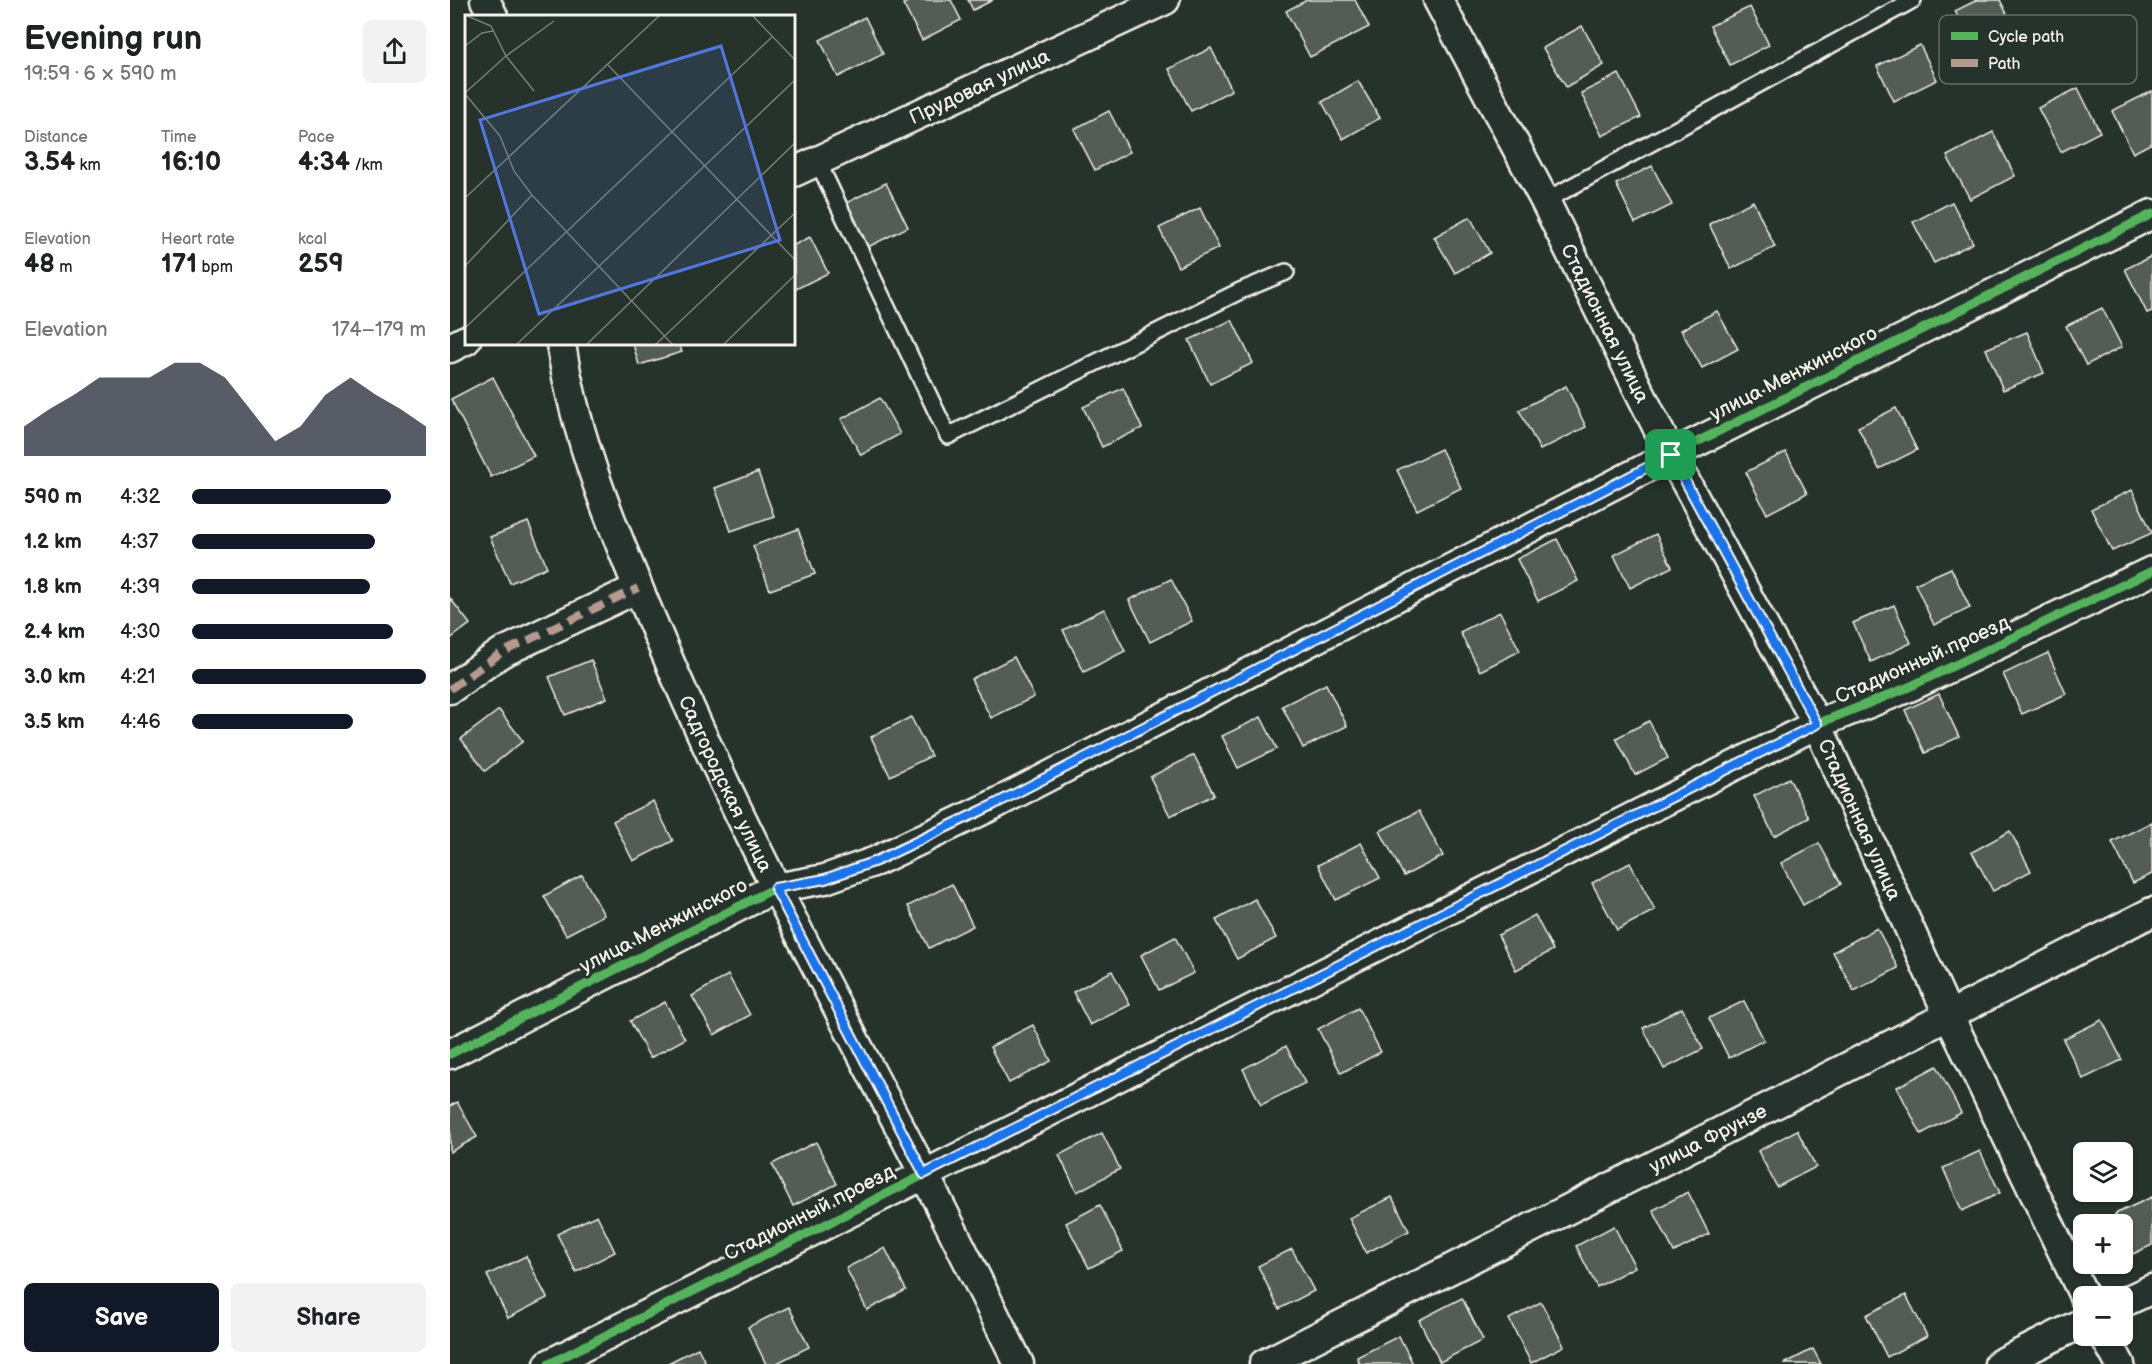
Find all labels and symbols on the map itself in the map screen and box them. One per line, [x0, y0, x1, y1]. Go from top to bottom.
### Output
inset map [465, 15, 795, 345]
legend [1939, 15, 2137, 84]
text: Cycle path [1988, 28, 2064, 47]
street label: Прудовая улица [905, 44, 1054, 130]
text: Path [1988, 55, 2020, 74]
street label: Стадионная улица [1555, 240, 1654, 407]
street label: улица Менжинского [1706, 321, 1881, 426]
pin [1645, 429, 1696, 480]
street label: Стадионный проезд [1832, 611, 2013, 709]
street label: Садгородская улица [673, 692, 777, 876]
street label: Стадионная улица [1812, 735, 1906, 904]
street label: улица Менжинского [576, 873, 751, 978]
street label: улица Фрунзе [1645, 1099, 1771, 1179]
street label: Стадионный проезд [720, 1160, 899, 1266]

